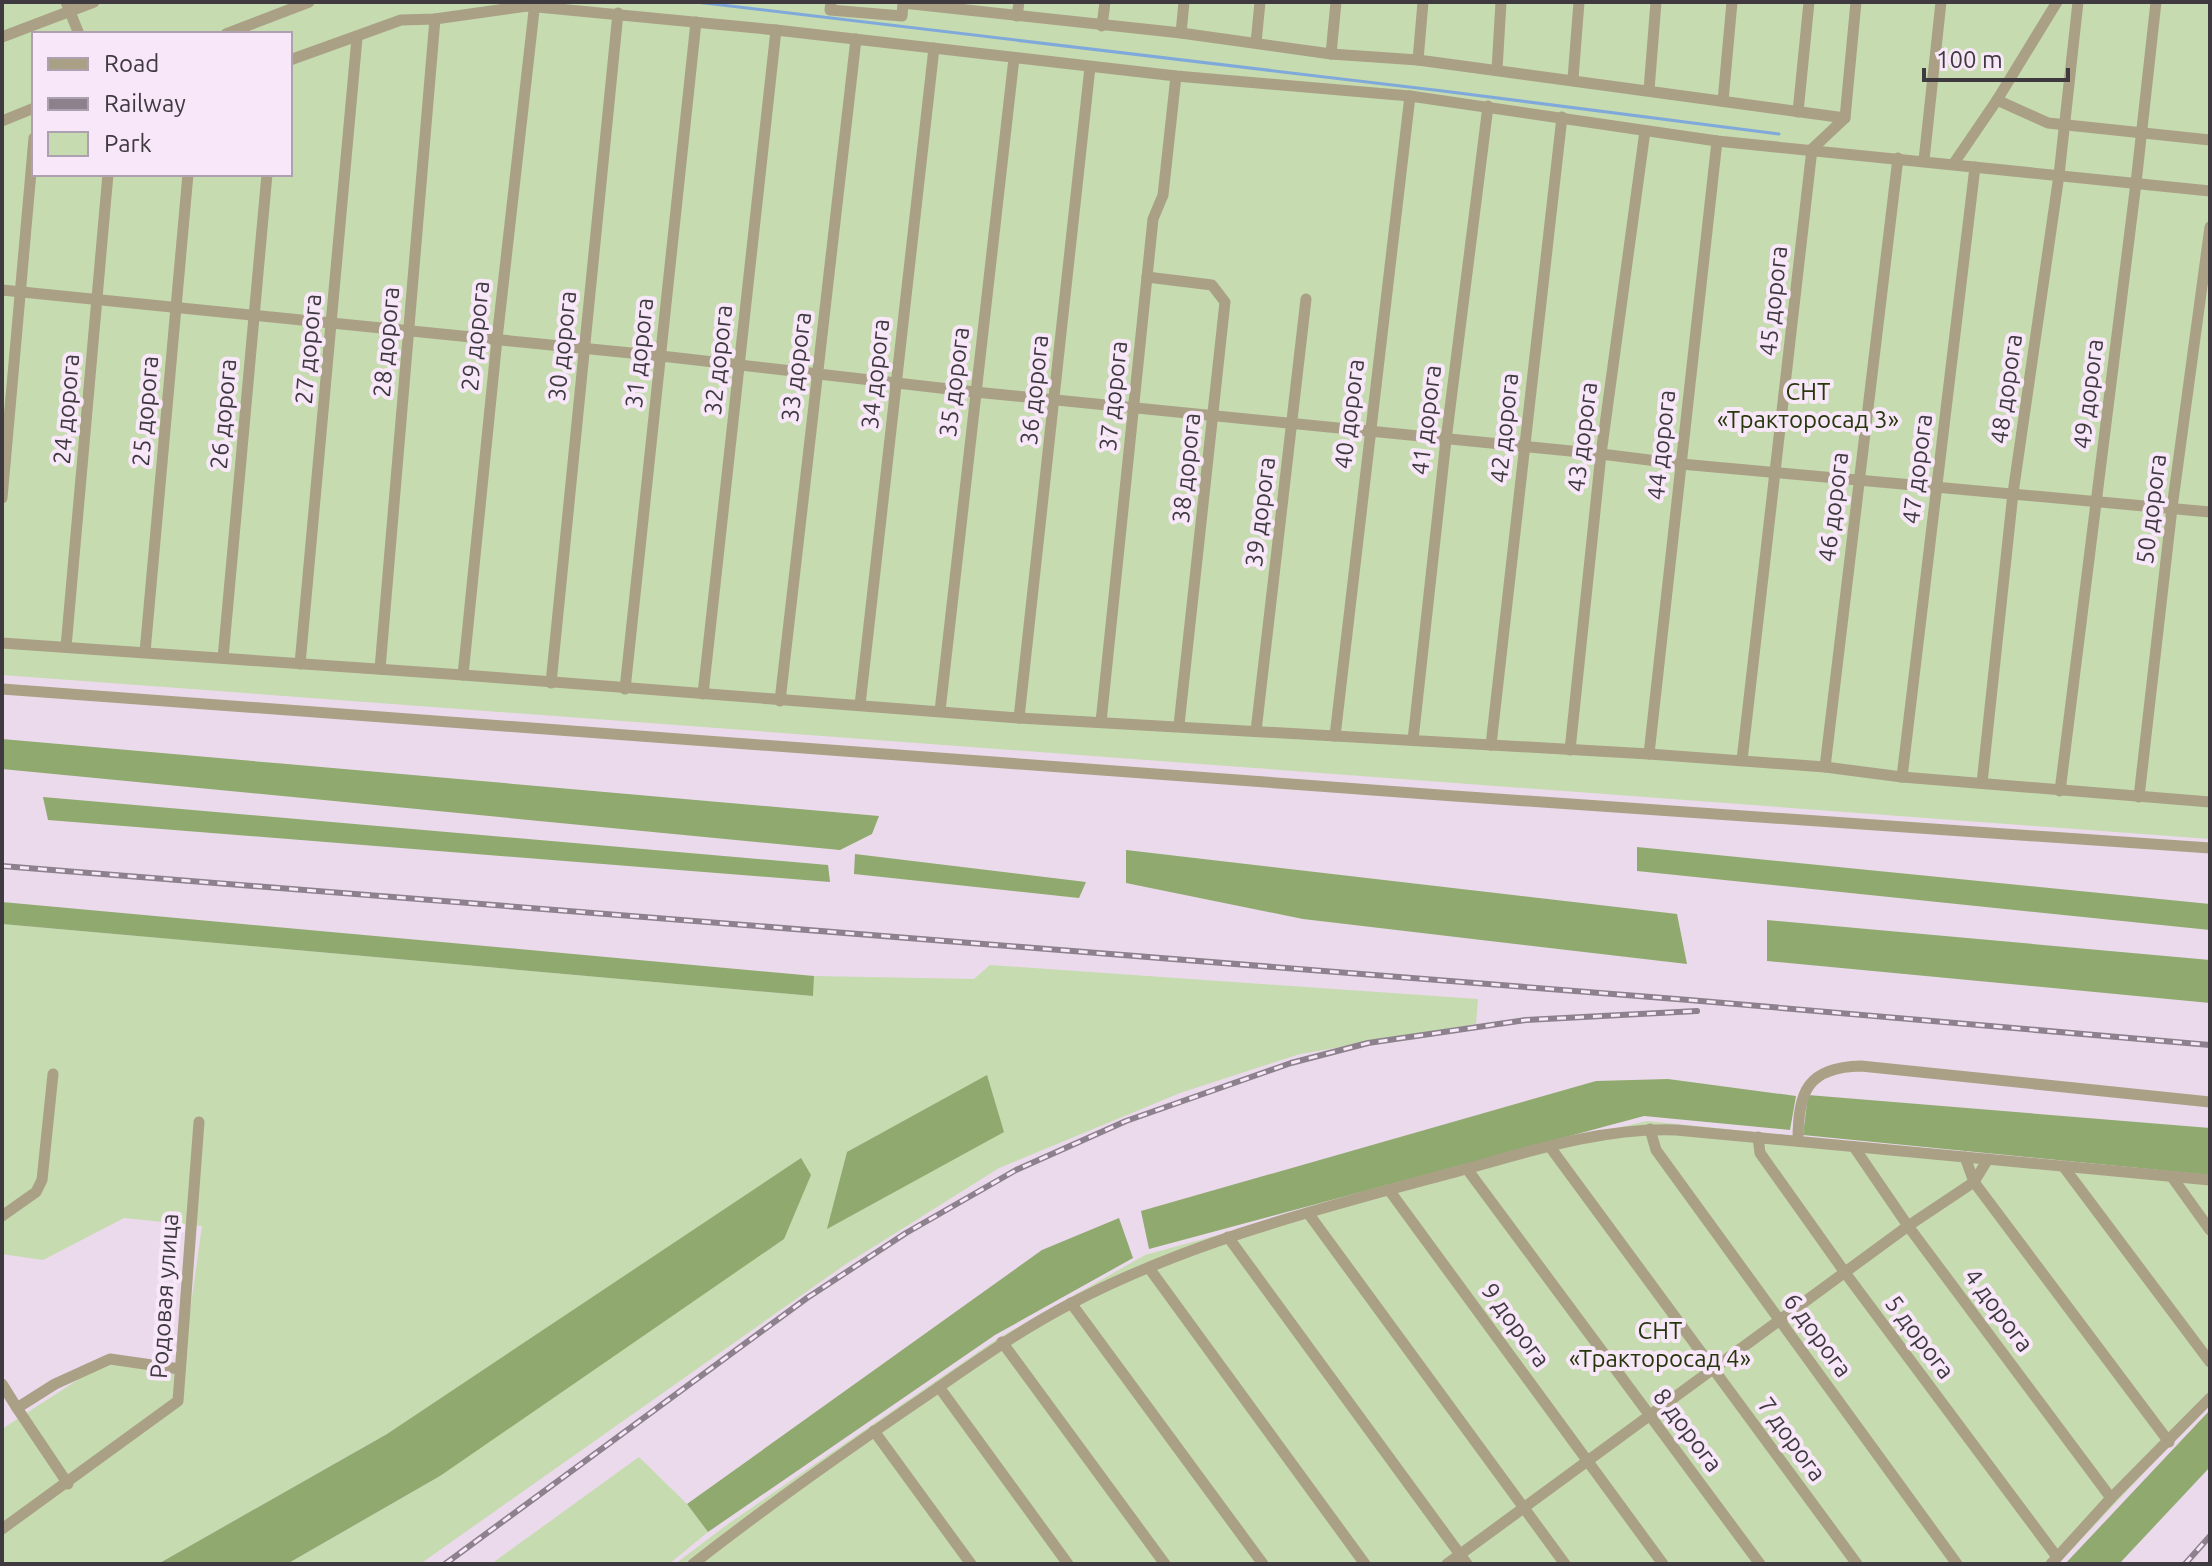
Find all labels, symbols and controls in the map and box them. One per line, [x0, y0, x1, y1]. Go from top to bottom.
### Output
legend [32, 32, 292, 176]
scale bar [1924, 32, 2068, 82]
text: 100 m [1936, 46, 2003, 73]
text: Road [104, 50, 159, 77]
text: Railway [104, 90, 186, 117]
text: Park [104, 130, 152, 157]
street label: 45 дорога [1754, 245, 1792, 357]
street label: 29 дорога [456, 280, 494, 392]
street label: 28 дорога [368, 286, 404, 398]
street label: 30 дорога [543, 290, 581, 402]
street label: 27 дорога [290, 293, 326, 405]
street label: 31 дорога [620, 297, 658, 409]
street label: 32 дорога [699, 304, 737, 416]
street label: 33 дорога [776, 310, 816, 424]
street label: 34 дорога [856, 318, 894, 430]
street label: 35 дорога [934, 325, 974, 439]
street label: 48 дорога [1985, 332, 2027, 446]
street label: 36 дорога [1015, 334, 1053, 446]
street label: 49 дорога [2068, 337, 2108, 451]
street label: 37 дорога [1094, 340, 1132, 452]
street label: 24 дорога [48, 353, 84, 465]
street label: 25 дорога [127, 355, 163, 467]
street label: 40 дорога [1329, 357, 1369, 471]
street label: 26 дорога [205, 358, 241, 470]
street label: 41 дорога [1406, 363, 1446, 477]
street label: 42 дорога [1485, 372, 1523, 484]
park label: СНТ «Тракторосад 3» [1717, 378, 1899, 433]
street label: 43 дорога [1562, 380, 1602, 494]
street label: 44 дорога [1642, 389, 1680, 501]
street label: 38 дорога [1167, 412, 1205, 524]
street label: 47 дорога [1897, 412, 1937, 526]
street label: 46 дорога [1813, 450, 1853, 564]
street label: 50 дорога [2131, 452, 2171, 566]
street label: 39 дорога [1240, 455, 1280, 569]
street label: Родовая улица [145, 1212, 183, 1380]
street label: 4 дорога [1959, 1263, 2039, 1357]
street label: 9 дорога [1477, 1278, 1555, 1372]
street label: 6 дорога [1779, 1288, 1857, 1382]
street label: 5 дорога [1880, 1290, 1960, 1384]
park label: СНТ «Тракторосад 4» [1569, 1317, 1751, 1372]
street label: 8 дорога [1648, 1383, 1728, 1477]
street label: 7 дорога [1753, 1392, 1831, 1486]

